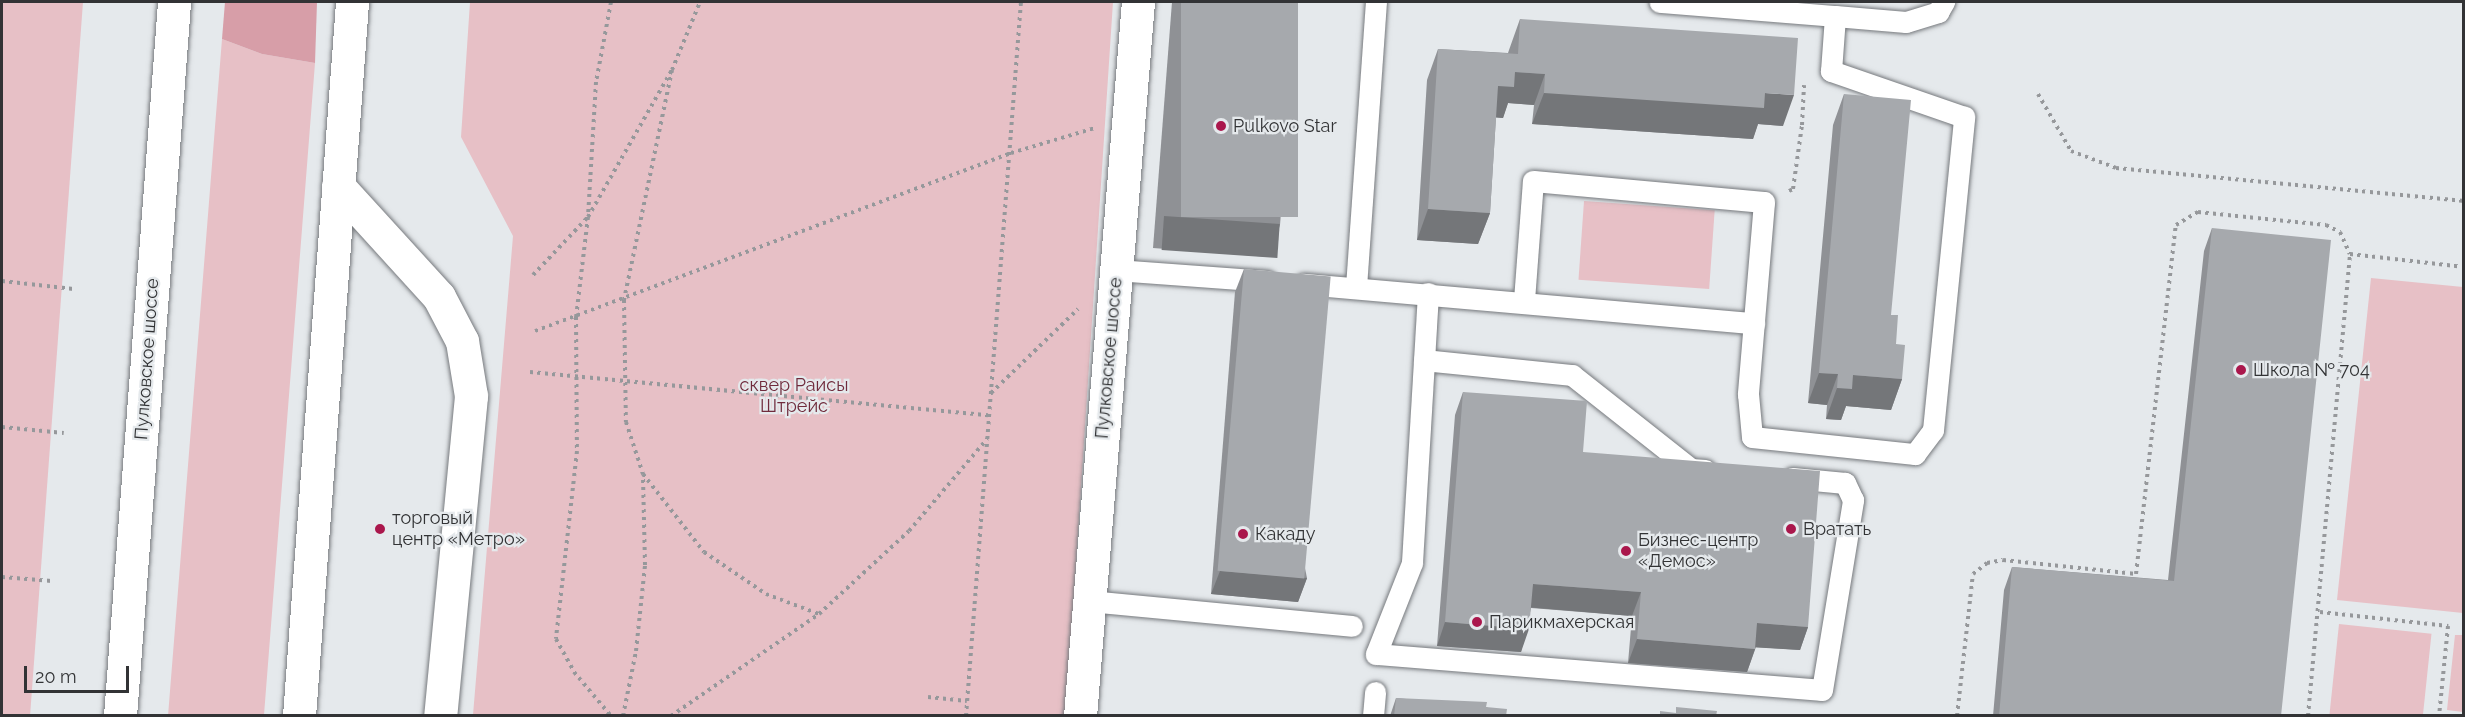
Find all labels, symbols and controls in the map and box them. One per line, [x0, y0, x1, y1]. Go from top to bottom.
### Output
place label: Pulkovo Star [1233, 115, 1337, 137]
marker: Pulkovo Star [1214, 119, 1228, 133]
street label: Пулковское шоссе [1091, 276, 1127, 440]
street label: Пулковское шоссе [131, 277, 163, 441]
place label: Школа № 704 [2253, 359, 2370, 381]
marker: Школа № 704 [2234, 363, 2248, 377]
park label: сквер Раисы Штрейс [740, 375, 848, 418]
place label: торговый центр «Метро» [392, 508, 525, 550]
place label: Вратать [1803, 518, 1871, 540]
marker: торговый центр «Метро» [373, 522, 387, 536]
marker: Вратать [1784, 522, 1798, 536]
place label: Какаду [1255, 523, 1316, 545]
marker: Какаду [1236, 527, 1250, 541]
place label: Бизнес-центр «Демос» [1638, 530, 1758, 572]
marker: Бизнес-центр «Демос» [1619, 544, 1633, 558]
place label: Парикмахерская [1489, 611, 1634, 633]
marker: Парикмахерская [1470, 615, 1484, 629]
scale bar [27, 654, 132, 692]
text: 20 m [35, 666, 77, 687]

